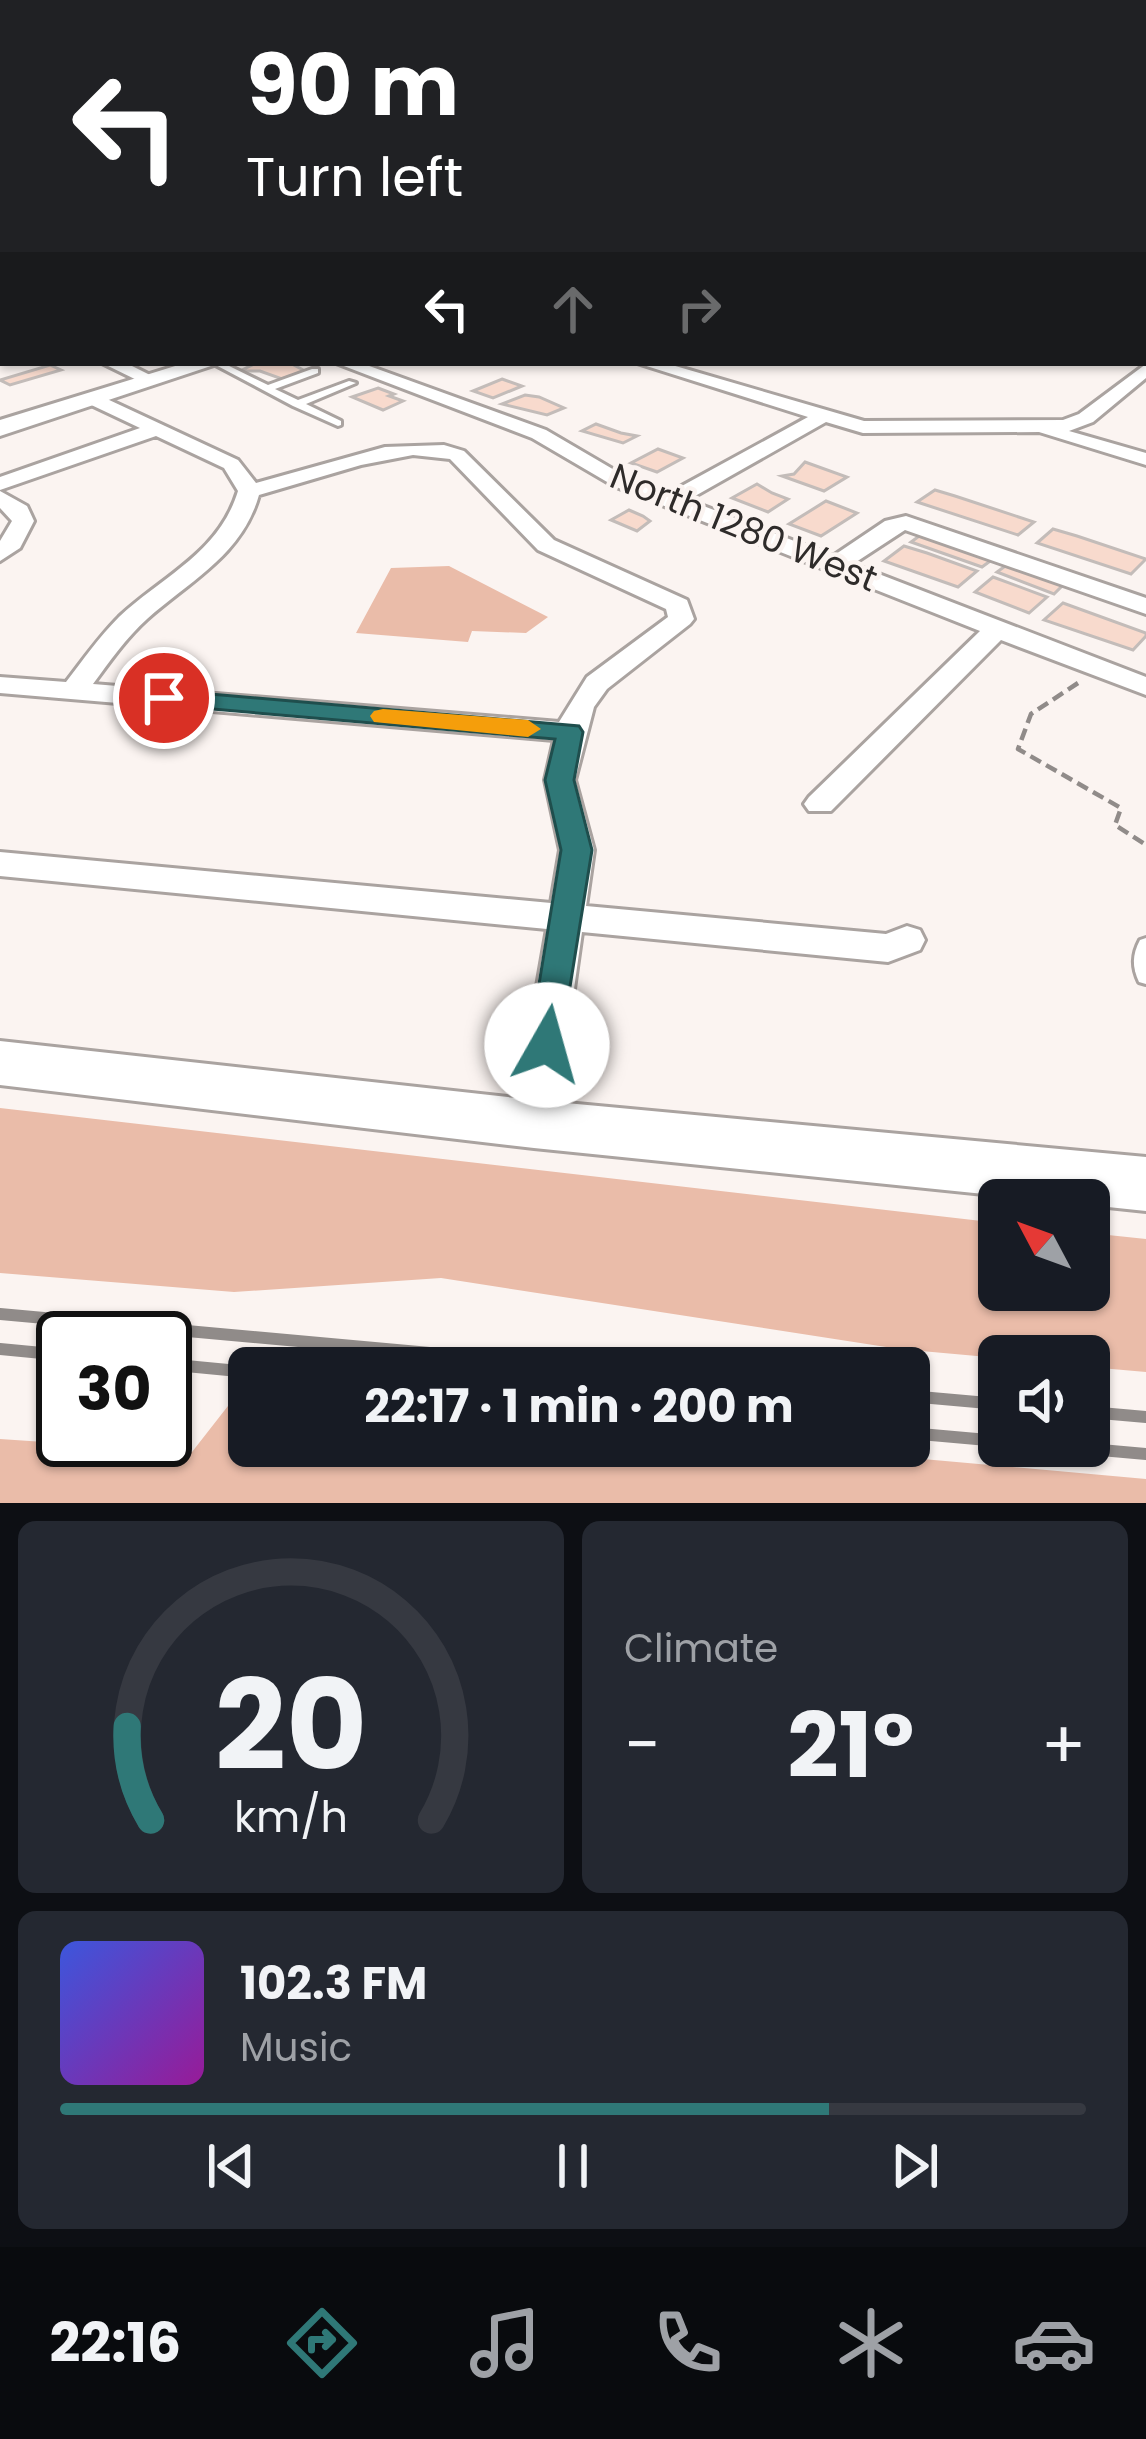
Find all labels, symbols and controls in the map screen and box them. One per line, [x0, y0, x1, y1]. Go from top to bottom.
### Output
text: 90 m [246, 27, 459, 144]
icon: left [48, 48, 204, 204]
text: Turn left [246, 139, 463, 215]
icon: left [414, 276, 480, 342]
icon: ahead [540, 276, 606, 342]
icon: right [666, 276, 732, 342]
street label: North 1280 West [603, 451, 885, 604]
pin [113, 647, 215, 749]
icon: arrive [131, 665, 197, 731]
position arrow [484, 982, 610, 1108]
north arrow [978, 1179, 1110, 1311]
map controls [978, 1179, 1110, 1467]
speed limit sign: 30 [36, 1311, 192, 1467]
button: sound [978, 1335, 1110, 1467]
text: 22:17 · 1 min · 200 m [364, 1375, 794, 1438]
text: Climate [624, 1621, 778, 1676]
text: 20 [215, 1638, 367, 1813]
text: 21° [787, 1682, 914, 1809]
text: − [624, 1699, 660, 1791]
text: + [1041, 1699, 1086, 1791]
text: km/h [234, 1787, 348, 1847]
text: 102.3 FM [240, 1952, 427, 2015]
text: Music [240, 2020, 352, 2075]
icon: previous [198, 2133, 264, 2199]
icon: pause [540, 2133, 606, 2199]
icon: next [882, 2133, 948, 2199]
icon: directions [280, 2301, 364, 2385]
icon: music [463, 2301, 547, 2385]
icon: phone [646, 2301, 730, 2385]
icon: climate [829, 2301, 913, 2385]
icon: car [1012, 2301, 1096, 2385]
text: 22:16 [50, 2305, 181, 2381]

